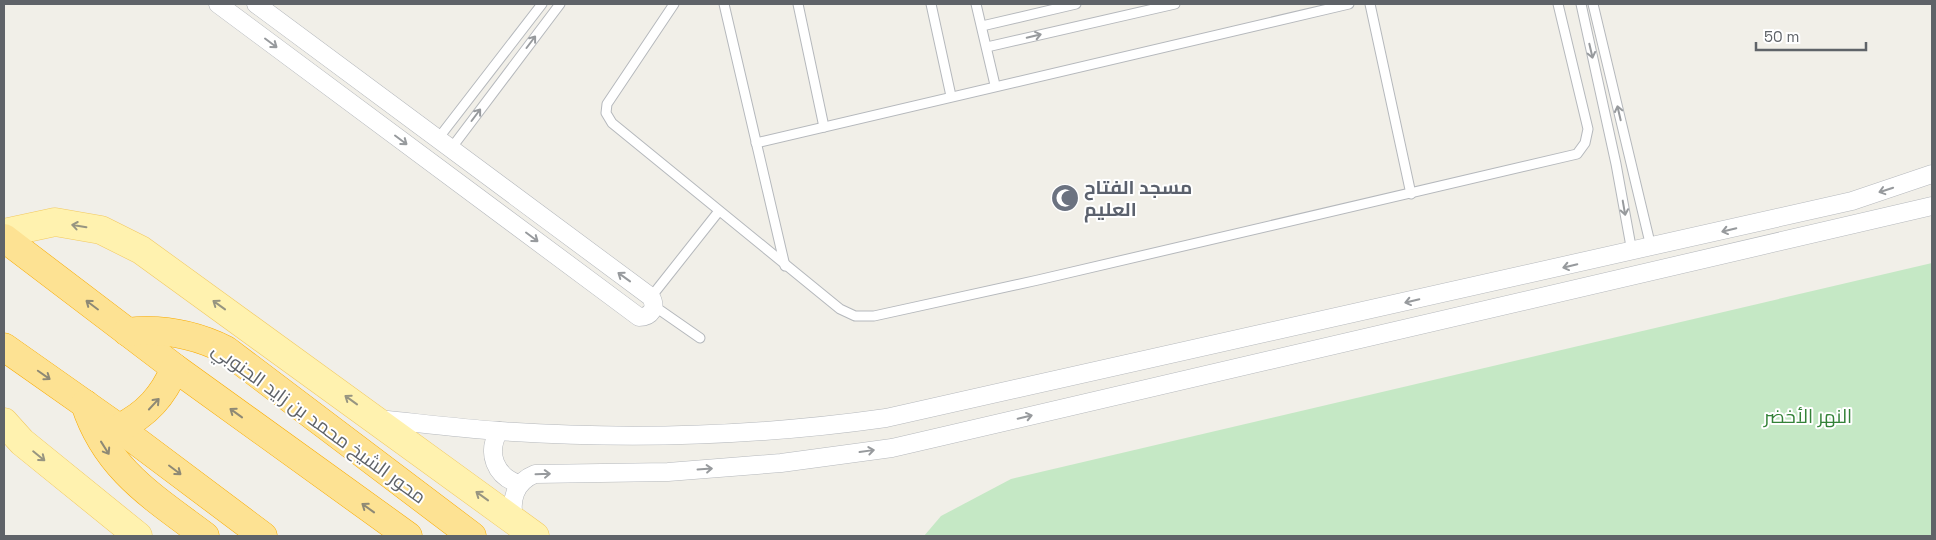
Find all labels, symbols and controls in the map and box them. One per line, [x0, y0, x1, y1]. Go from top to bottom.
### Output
scale bar [1756, 20, 1866, 52]
text: 50 m [1764, 27, 1799, 46]
one-way arrow [1026, 31, 1042, 40]
one-way arrow [526, 36, 537, 49]
one-way arrow [264, 38, 277, 49]
one-way arrow [1587, 43, 1596, 59]
one-way arrow [1614, 106, 1623, 122]
one-way arrow [471, 108, 481, 122]
one-way arrow [394, 135, 407, 146]
place label: مسجد الفتاح العليم [1084, 175, 1192, 223]
mosque icon: مسجد الفتاح العليم [1050, 183, 1080, 213]
one-way arrow [1879, 186, 1895, 196]
one-way arrow [1619, 200, 1629, 216]
one-way arrow [71, 221, 87, 231]
one-way arrow [1721, 226, 1737, 235]
one-way arrow [525, 232, 538, 243]
one-way arrow [1563, 262, 1579, 271]
one-way arrow [617, 272, 631, 282]
one-way arrow [1404, 297, 1420, 306]
one-way arrow [86, 300, 99, 311]
one-way arrow [212, 300, 226, 310]
street label: محور الشيخ محمد بن زايد الجنوبي [206, 337, 431, 511]
one-way arrow [37, 370, 51, 380]
one-way arrow [345, 395, 358, 406]
one-way arrow [147, 398, 159, 411]
park label: النهر الأخضر [1763, 404, 1852, 429]
one-way arrow [229, 408, 243, 418]
one-way arrow [1017, 412, 1033, 421]
one-way arrow [101, 440, 111, 454]
one-way arrow [858, 446, 874, 456]
one-way arrow [32, 451, 45, 462]
one-way arrow [697, 464, 713, 474]
one-way arrow [168, 465, 182, 475]
one-way arrow [535, 469, 551, 478]
one-way arrow [476, 491, 489, 502]
one-way arrow [361, 503, 375, 513]

